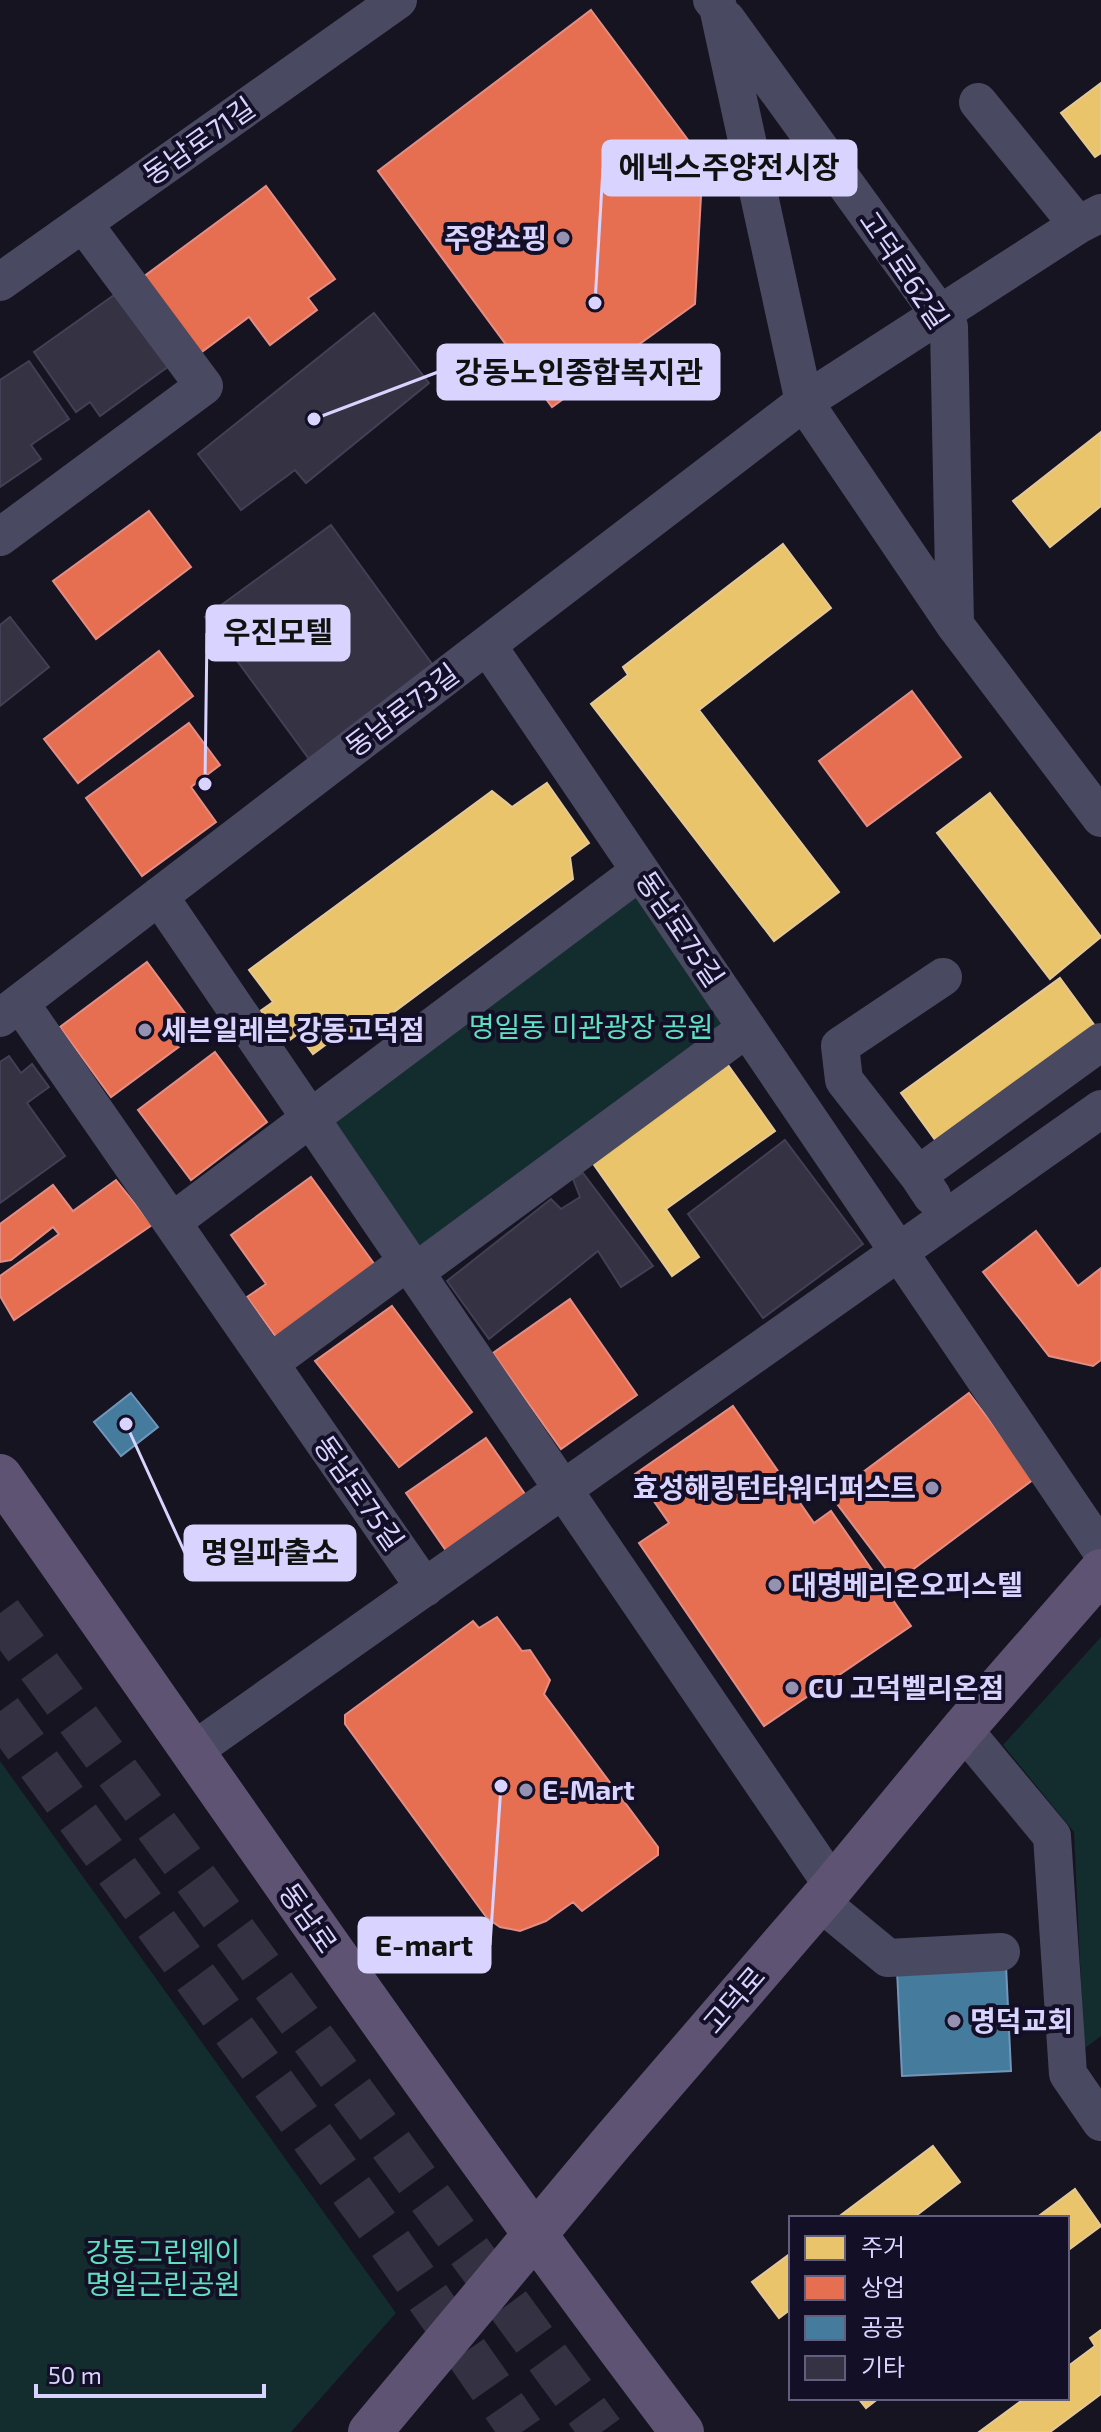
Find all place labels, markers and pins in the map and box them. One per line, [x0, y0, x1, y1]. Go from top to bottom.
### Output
callout: 에넥스주양전시장 [603, 141, 856, 195]
place label: 주양쇼핑 [444, 220, 547, 254]
marker: 주양쇼핑 [554, 229, 572, 247]
callout: 강동노인종합복지관 [438, 345, 719, 399]
callout: 우진모텔 [207, 606, 349, 660]
place label: 세븐일레븐 강동고덕점 [161, 1012, 425, 1046]
marker: 세븐일레븐 강동고덕점 [136, 1021, 154, 1039]
place label: 효성해링턴타워더퍼스트 [633, 1470, 916, 1504]
marker: 효성해링턴타워더퍼스트 [923, 1479, 941, 1497]
callout: 명일파출소 [185, 1526, 355, 1580]
place label: 대명베리온오피스텔 [791, 1567, 1023, 1601]
marker: 대명베리온오피스텔 [766, 1576, 784, 1594]
place label: CU 고덕벨리온점 [808, 1670, 1004, 1704]
marker: CU 고덕벨리온점 [783, 1679, 801, 1697]
place label: E-Mart [542, 1772, 635, 1806]
marker: E-Mart [517, 1781, 535, 1799]
callout: E-mart [359, 1918, 490, 1972]
place label: 명덕교회 [970, 2003, 1073, 2037]
marker: 명덕교회 [945, 2012, 963, 2030]

